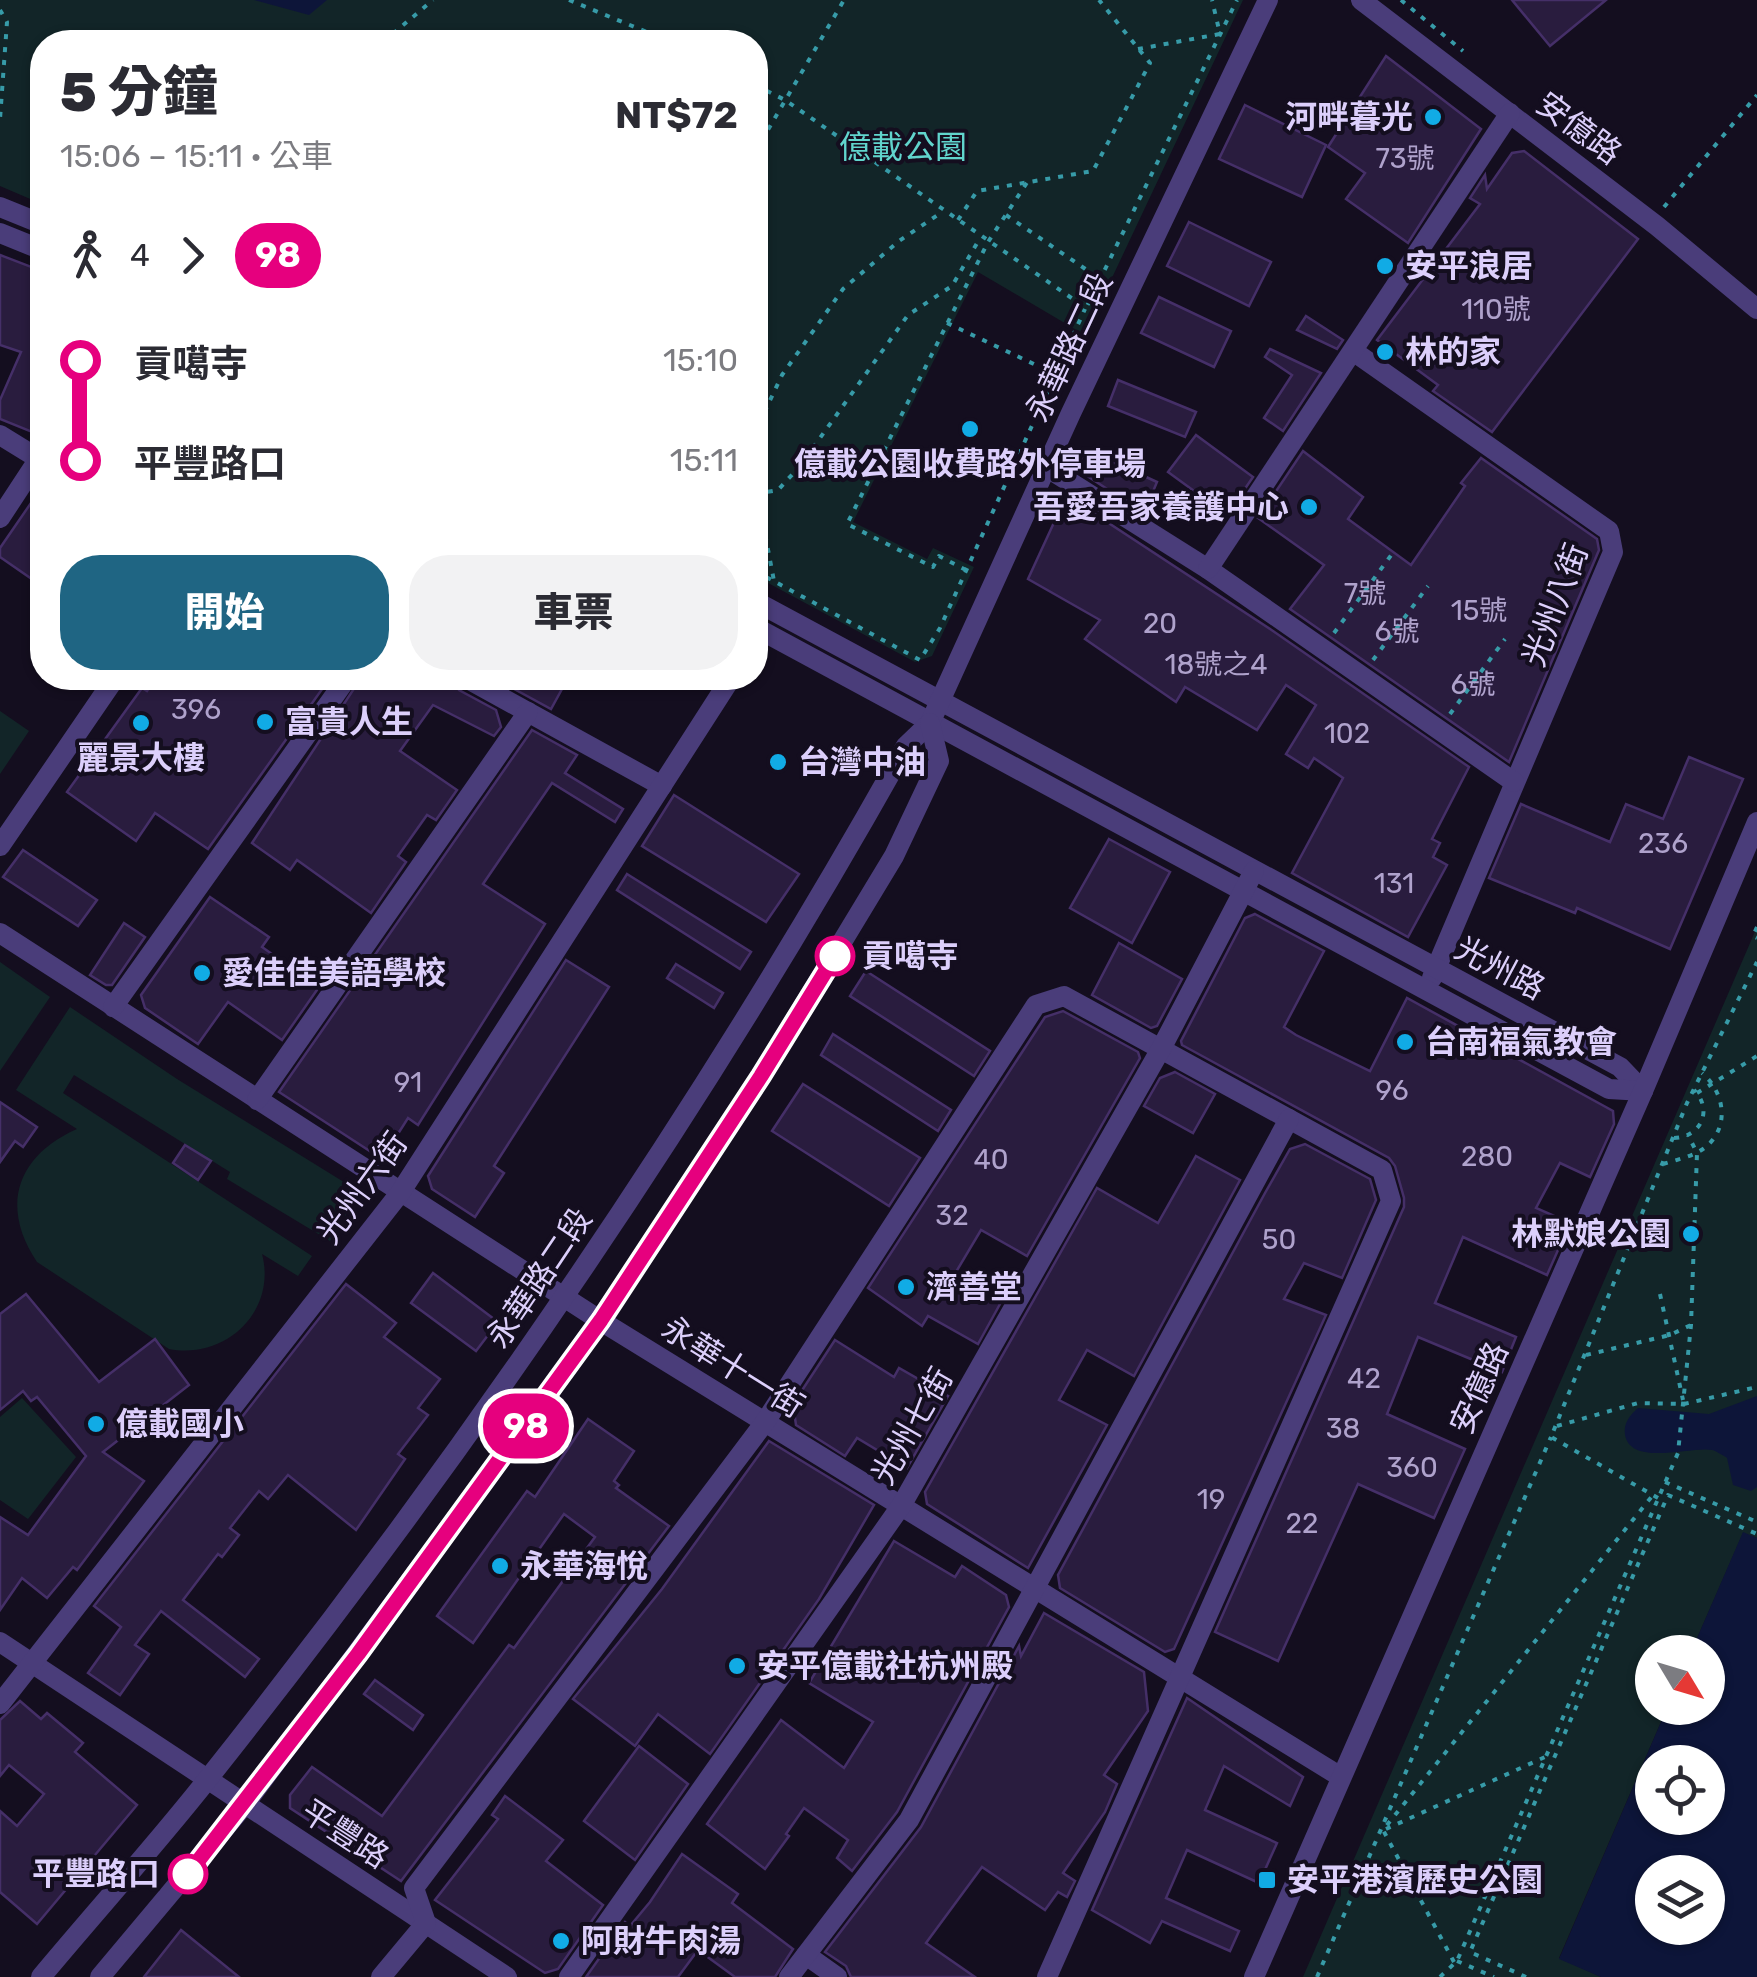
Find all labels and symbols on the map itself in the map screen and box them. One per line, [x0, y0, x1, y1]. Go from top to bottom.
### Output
street label: 安億路 [1529, 84, 1629, 172]
place label: 河畔暮光 [1285, 98, 1413, 136]
marker: 河畔暮光 [1422, 106, 1444, 128]
park label: 億載公園 [839, 128, 967, 166]
house number: 73號 [1375, 142, 1435, 175]
place label: 安平浪居 [1405, 247, 1533, 285]
marker: 安平浪居 [1374, 255, 1396, 277]
street label: 永華路二段 [1018, 266, 1120, 428]
house number: 110號 [1461, 293, 1531, 326]
place label: 林的家 [1405, 333, 1501, 371]
marker: 林的家 [1374, 341, 1396, 363]
marker: 億載公園收費路外停車場 [959, 418, 981, 440]
place label: 億載公園收費路外停車場 [794, 445, 1146, 483]
place label: 吾愛吾家養護中心 [1033, 488, 1289, 526]
marker: 吾愛吾家養護中心 [1298, 496, 1320, 518]
street label: 光州八街 [1514, 538, 1596, 672]
house number: 7號 [1344, 577, 1386, 610]
house number: 15號 [1451, 594, 1507, 627]
house number: 20 [1143, 607, 1177, 640]
house number: 6號 [1375, 615, 1419, 648]
house number: 18號之4 [1164, 648, 1268, 681]
house number: 6號 [1451, 668, 1495, 701]
house number: 396 [171, 693, 221, 726]
place label: 富貴人生 [285, 703, 413, 741]
marker: 富貴人生 [254, 711, 276, 733]
marker: 麗景大樓 [130, 712, 152, 734]
house number: 102 [1324, 717, 1370, 750]
place label: 麗景大樓 [77, 739, 205, 777]
place label: 台灣中油 [798, 743, 926, 781]
marker: 台灣中油 [767, 751, 789, 773]
house number: 236 [1638, 827, 1688, 860]
house number: 131 [1374, 867, 1414, 900]
street label: 光州路 [1449, 929, 1551, 1007]
marker: 貢噶寺 [816, 937, 854, 975]
place label: 貢噶寺 [862, 937, 958, 975]
place label: 愛佳佳美語學校 [222, 954, 446, 992]
marker: 愛佳佳美語學校 [191, 962, 213, 984]
place label: 台南福氣教會 [1425, 1023, 1617, 1061]
marker: 台南福氣教會 [1394, 1031, 1416, 1053]
house number: 91 [394, 1066, 422, 1099]
house number: 96 [1375, 1074, 1409, 1107]
street label: 光州六街 [309, 1125, 415, 1251]
house number: 280 [1461, 1140, 1513, 1173]
house number: 40 [973, 1143, 1009, 1176]
house number: 32 [935, 1199, 969, 1232]
street label: 永華路二段 [479, 1201, 599, 1355]
place label: 林默娘公園 [1511, 1215, 1671, 1253]
house number: 50 [1262, 1223, 1296, 1256]
marker: 林默娘公園 [1680, 1223, 1702, 1245]
place label: 濟善堂 [926, 1268, 1022, 1306]
marker: 濟善堂 [895, 1276, 917, 1298]
street label: 永華十一街 [655, 1308, 811, 1426]
street label: 安億路 [1442, 1336, 1516, 1440]
street label: 光州七街 [864, 1361, 960, 1491]
house number: 42 [1347, 1362, 1381, 1395]
line badge: 98 [481, 1394, 571, 1458]
place label: 億載國小 [116, 1405, 244, 1443]
house number: 38 [1326, 1412, 1360, 1445]
marker: 億載國小 [85, 1413, 107, 1435]
house number: 360 [1386, 1451, 1438, 1484]
house number: 19 [1197, 1483, 1225, 1516]
house number: 22 [1286, 1507, 1318, 1540]
place label: 永華海悅 [520, 1547, 648, 1585]
marker: 永華海悅 [489, 1555, 511, 1577]
north arrow [1635, 1635, 1725, 1725]
place label: 安平億載社杭州殿 [757, 1647, 1013, 1685]
marker: 安平億載社杭州殿 [726, 1655, 748, 1677]
street label: 平豐路 [294, 1792, 396, 1876]
place label: 平豐路口 [32, 1855, 160, 1893]
marker: 平豐路口 [169, 1855, 207, 1893]
place label: 安平港濱歷史公園 [1287, 1861, 1543, 1899]
marker: 安平港濱歷史公園 [1256, 1869, 1278, 1891]
place label: 阿財牛肉湯 [581, 1922, 741, 1960]
marker: 阿財牛肉湯 [550, 1930, 572, 1952]

